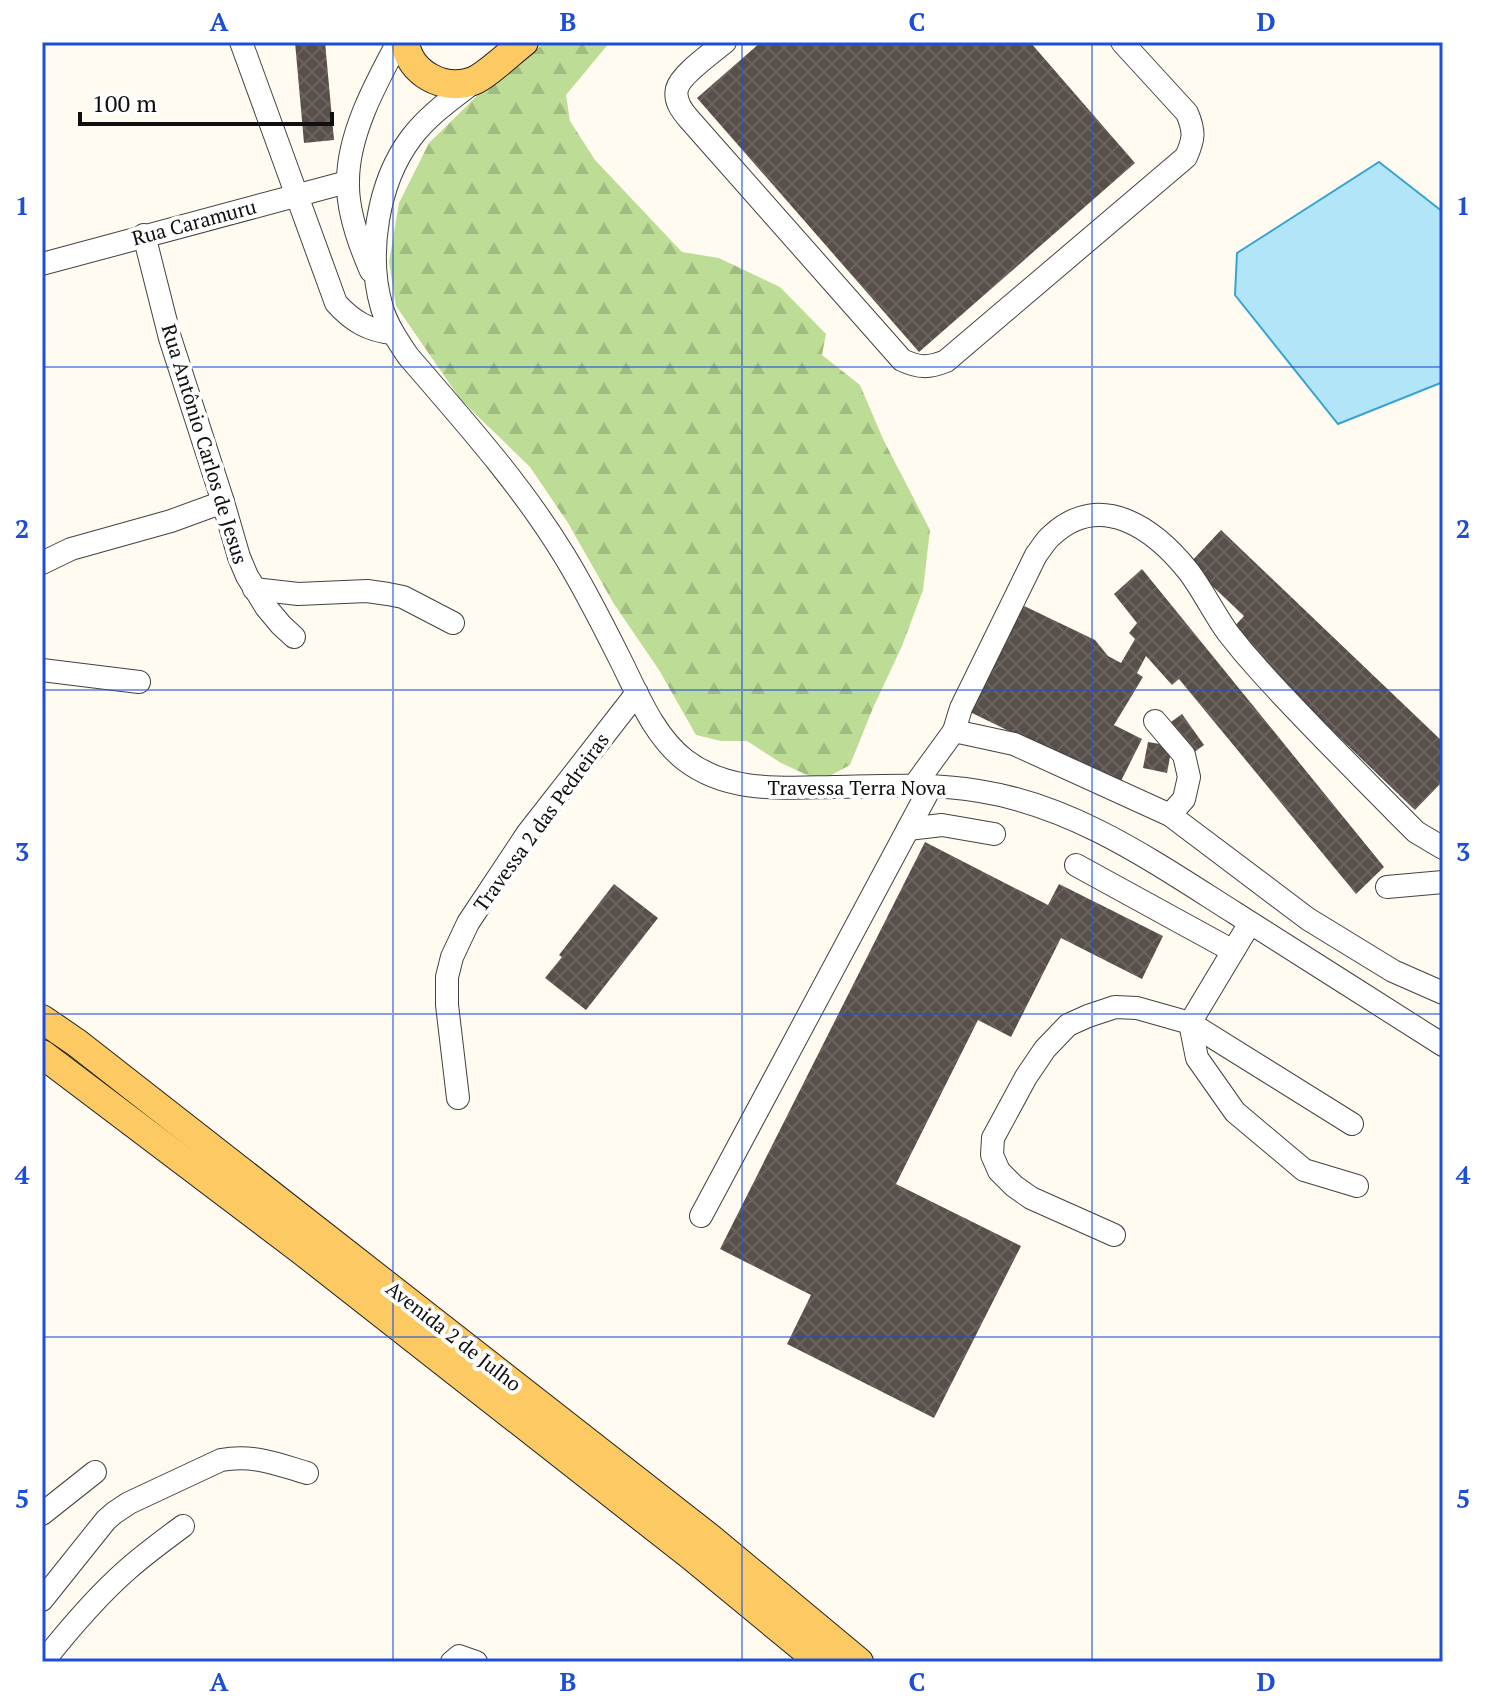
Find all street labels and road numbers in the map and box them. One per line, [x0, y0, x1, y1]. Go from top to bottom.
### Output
street label: Rua Caramuru [129, 192, 259, 252]
street label: Rua Antônio Carlos de Jesus [156, 321, 254, 567]
street label: Travessa 2 das Pedreiras [467, 727, 615, 917]
street label: Travessa Terra Nova [768, 774, 946, 801]
street label: Avenida 2 de Julho [381, 1275, 527, 1397]

